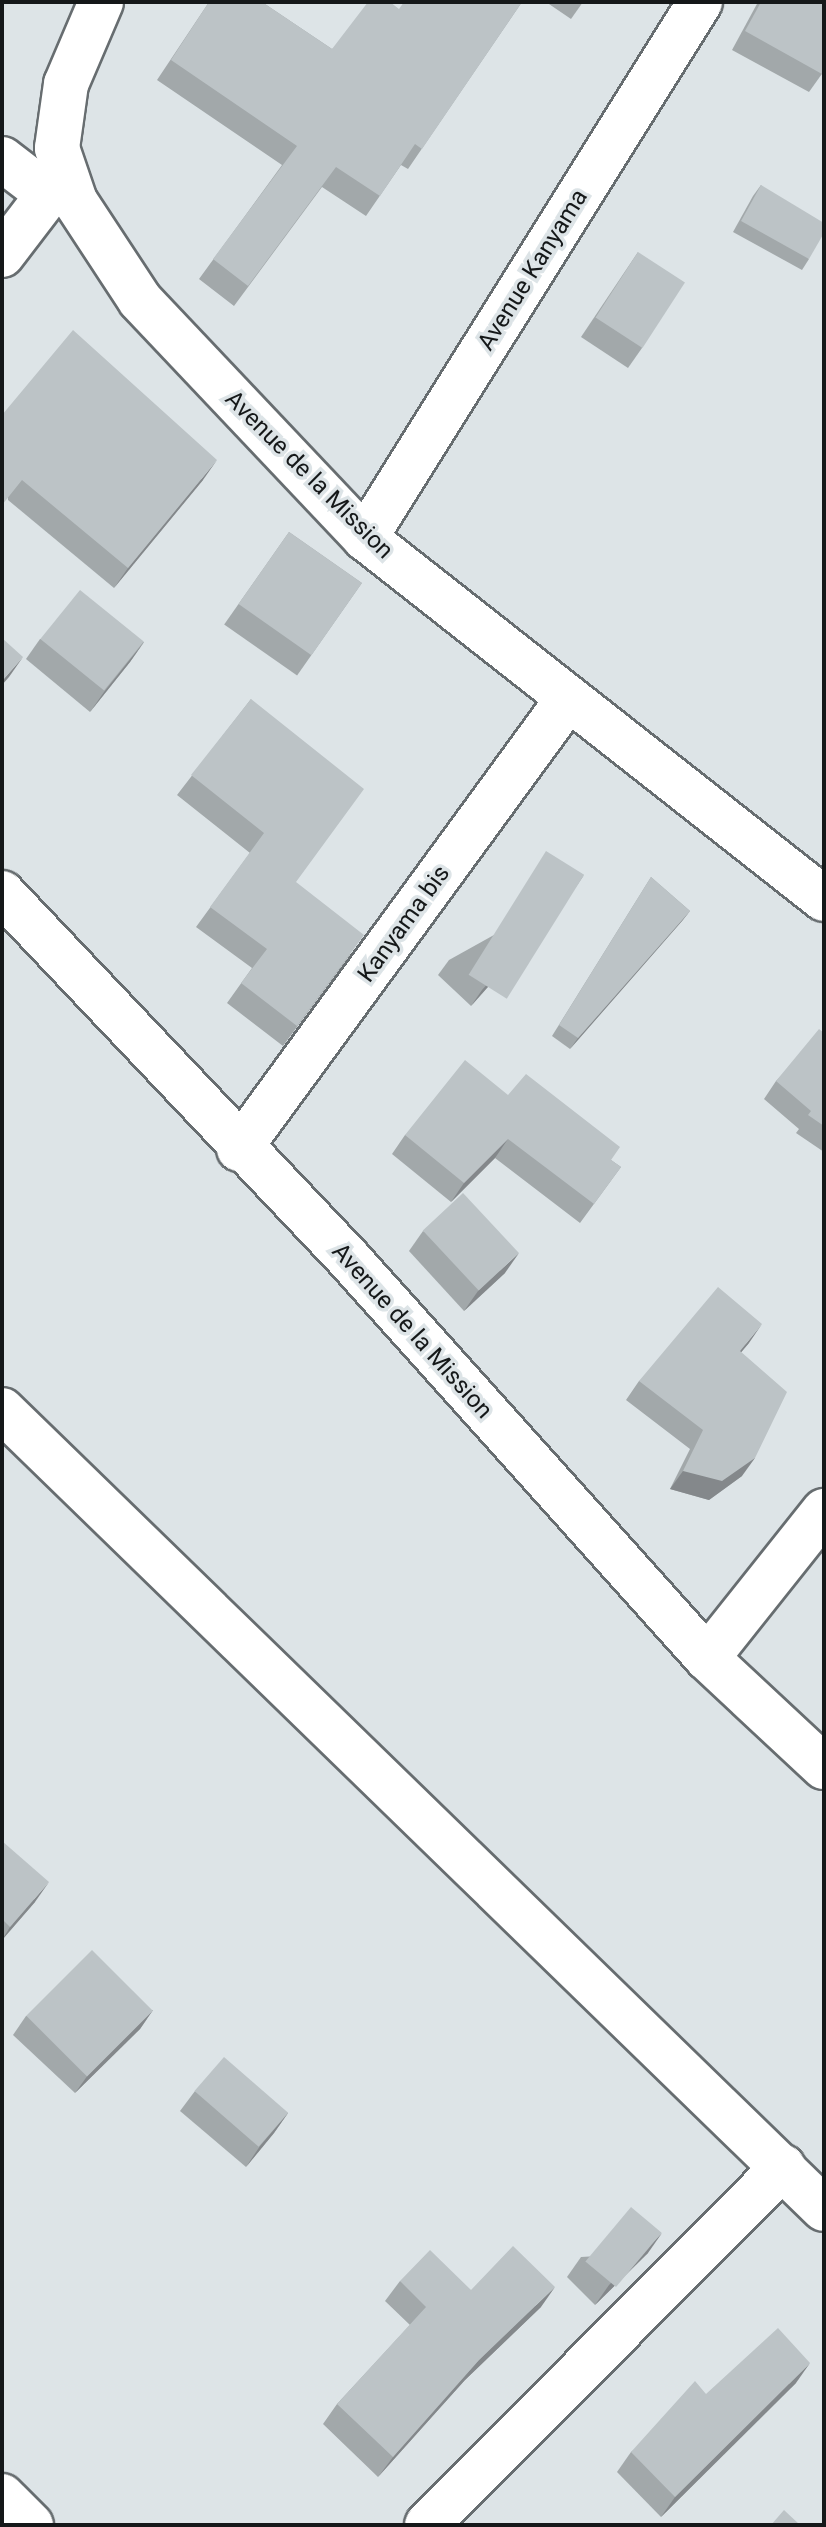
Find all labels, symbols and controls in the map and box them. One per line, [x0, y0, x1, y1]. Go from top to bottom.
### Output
street label: Avenue Kanyama [472, 184, 594, 356]
street label: Avenue de la Mission [219, 385, 399, 565]
street label: Kanyama bis [352, 860, 456, 988]
street label: Avenue de la Mission [326, 1237, 498, 1425]

